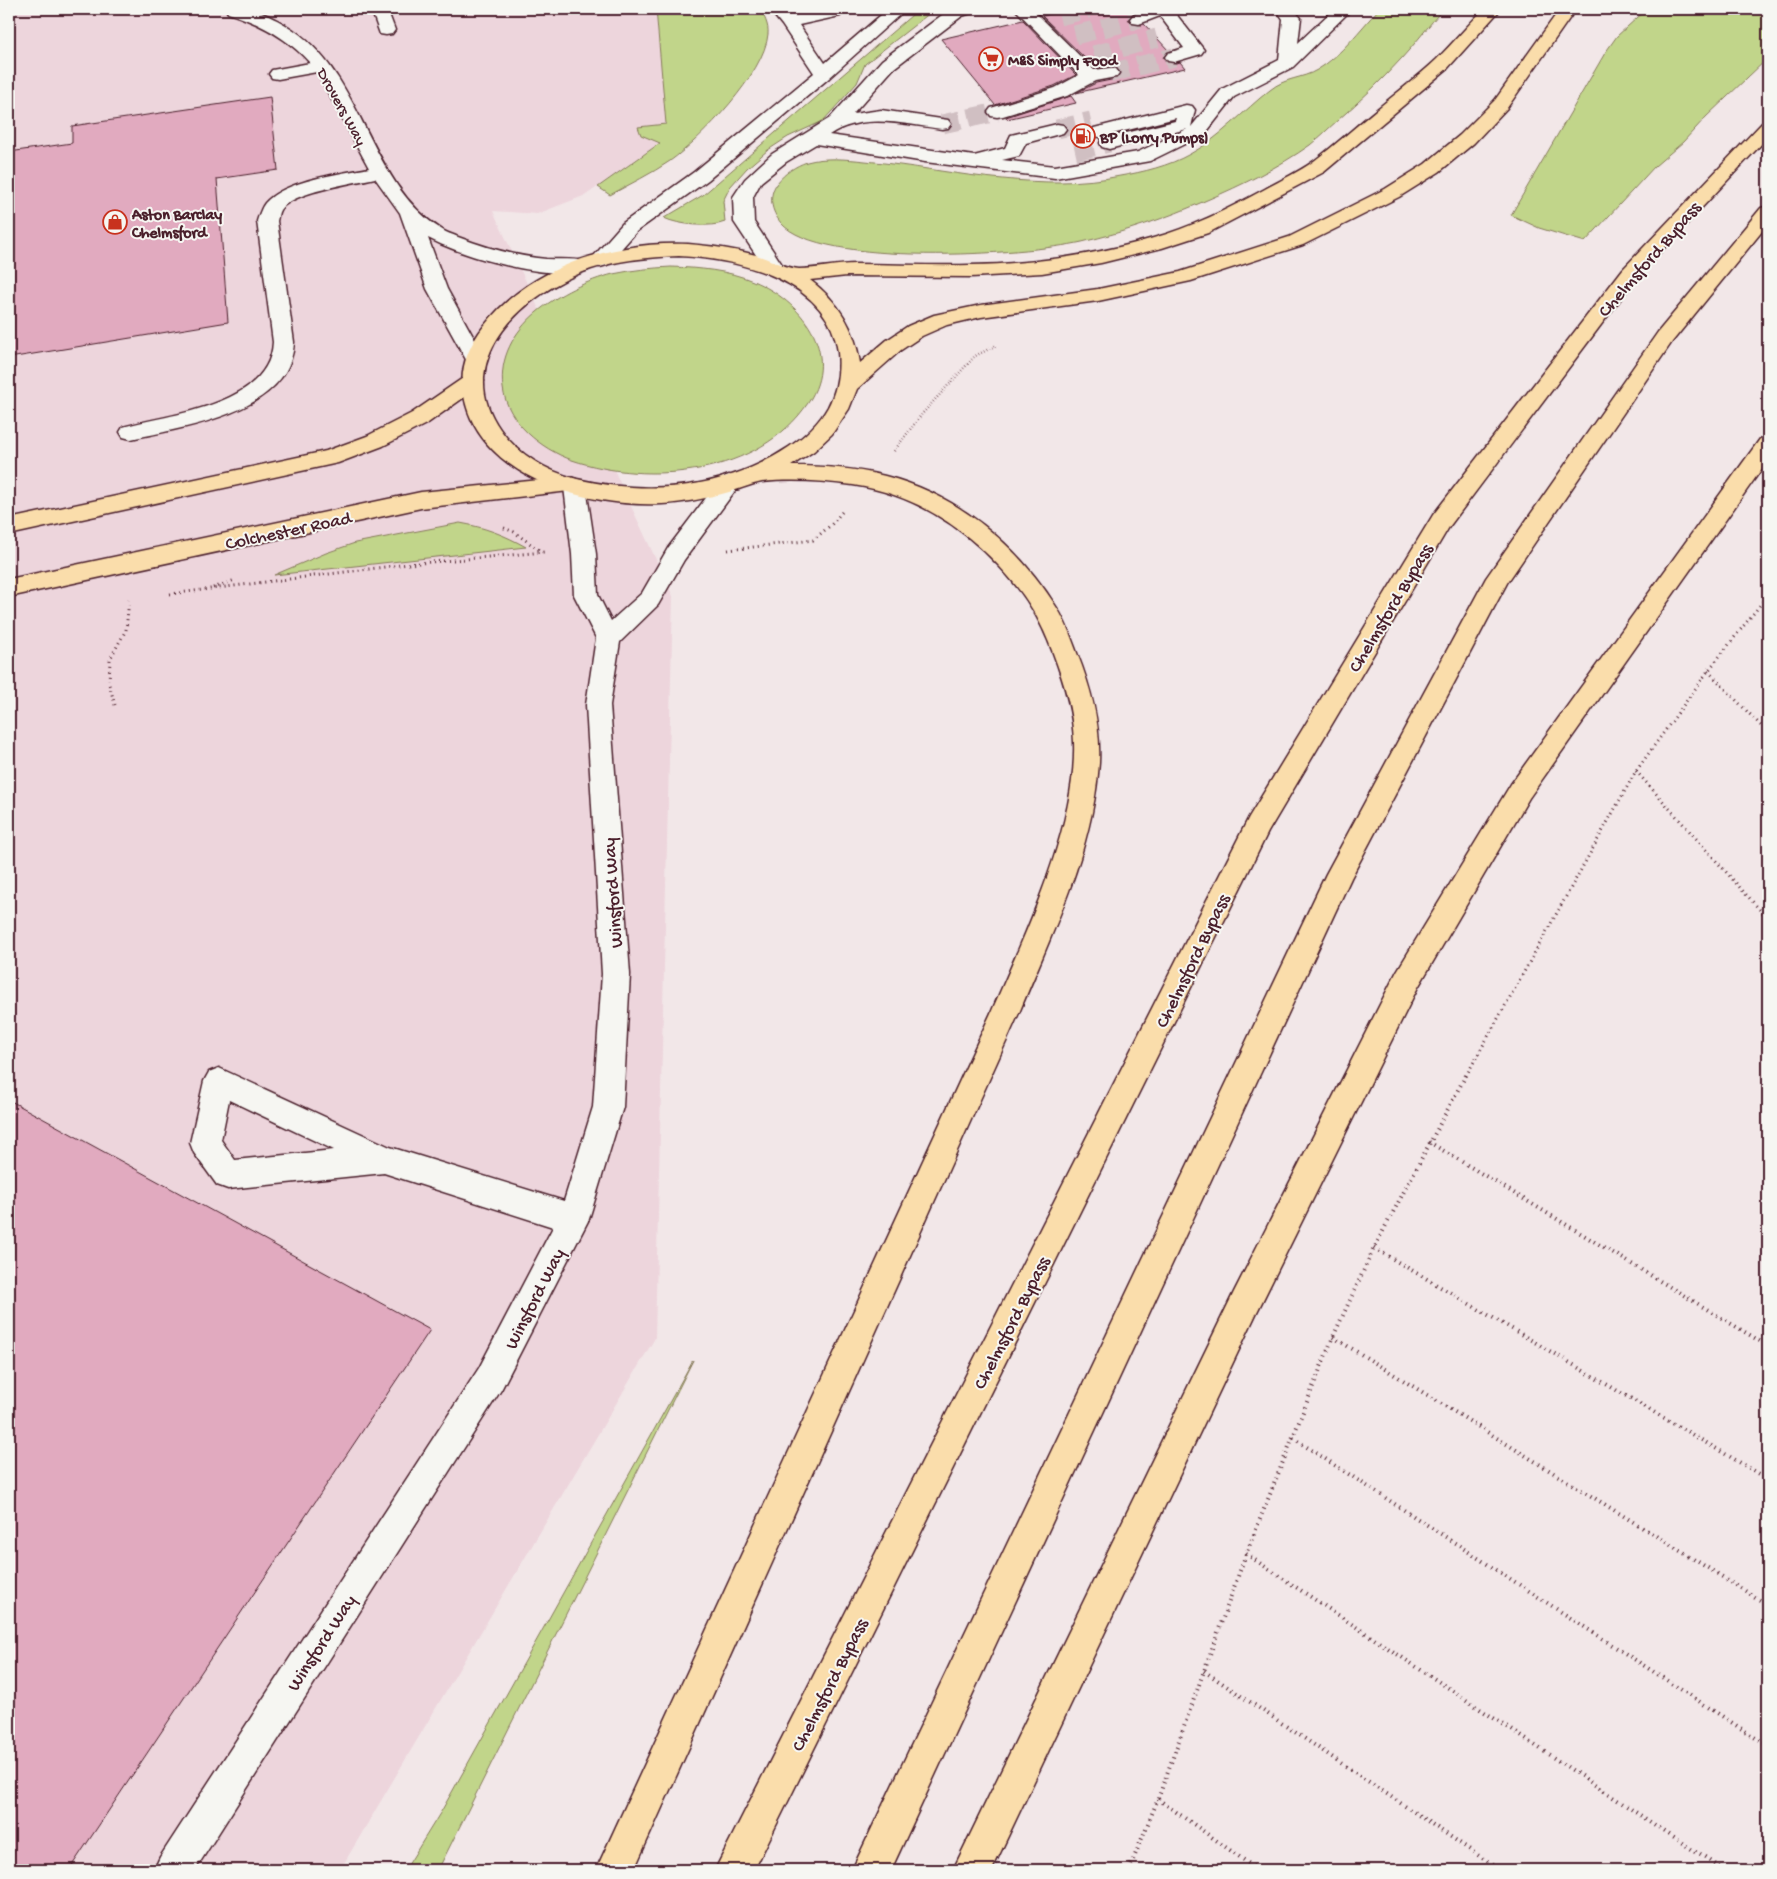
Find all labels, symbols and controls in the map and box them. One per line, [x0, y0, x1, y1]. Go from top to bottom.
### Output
supermarket icon: M&S Simply Food [978, 46, 1004, 72]
place label: M&S Simply Food [1008, 53, 1119, 72]
street label: Drovers Way [310, 65, 369, 150]
fuel station icon: BP (Lorry Pumps) [1070, 123, 1096, 149]
place label: BP (Lorry Pumps) [1099, 130, 1208, 149]
street label: Chelmsford Bypass [1594, 197, 1708, 323]
place label: Aston Barclay Chelmsford [131, 207, 222, 244]
shop icon: Aston Barclay Chelmsford [102, 209, 128, 235]
street label: Colchester Road [224, 507, 356, 557]
street label: Chelmsford Bypass [1345, 539, 1440, 677]
street label: Winsford Way [599, 836, 630, 949]
street label: Chelmsford Bypass [1152, 890, 1237, 1032]
street label: Winsford Way [501, 1245, 572, 1354]
street label: Chelmsford Bypass [970, 1252, 1057, 1394]
street label: Winsford Way [283, 1591, 363, 1696]
street label: Chelmsford Bypass [788, 1614, 875, 1756]

